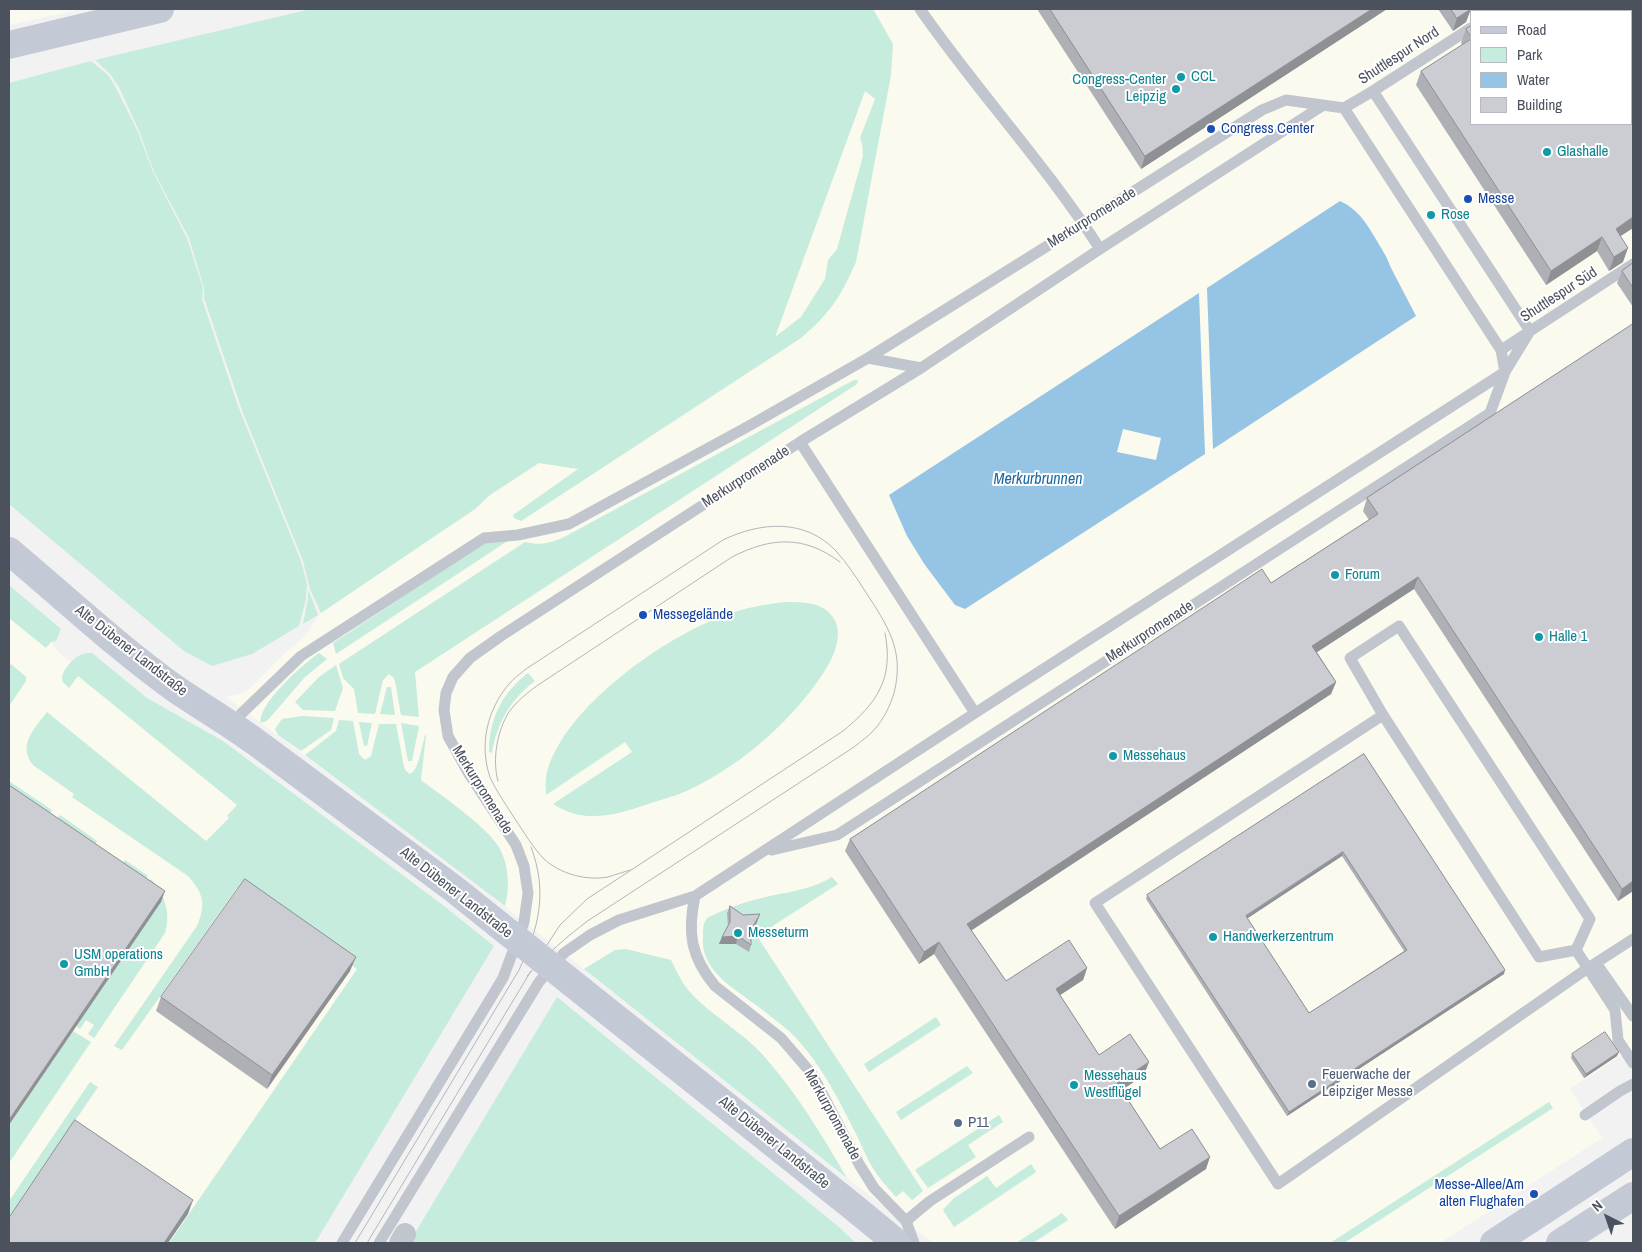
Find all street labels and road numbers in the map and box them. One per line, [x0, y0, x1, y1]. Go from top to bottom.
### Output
street label: Shuttlespur Nord [1355, 23, 1443, 89]
street label: Merkurpromenade [1045, 184, 1139, 252]
street label: Shuttlespur Süd [1517, 264, 1601, 326]
street label: Merkurpromenade [699, 442, 793, 512]
street label: Merkurpromenade [1103, 597, 1197, 667]
street label: Alte Dübener Landstraße [71, 602, 191, 700]
street label: Merkurpromenade [448, 743, 516, 837]
street label: Alte Dübener Landstraße [396, 844, 516, 942]
street label: Merkurpromenade [800, 1067, 864, 1163]
street label: Alte Dübener Landstraße [715, 1093, 833, 1193]

